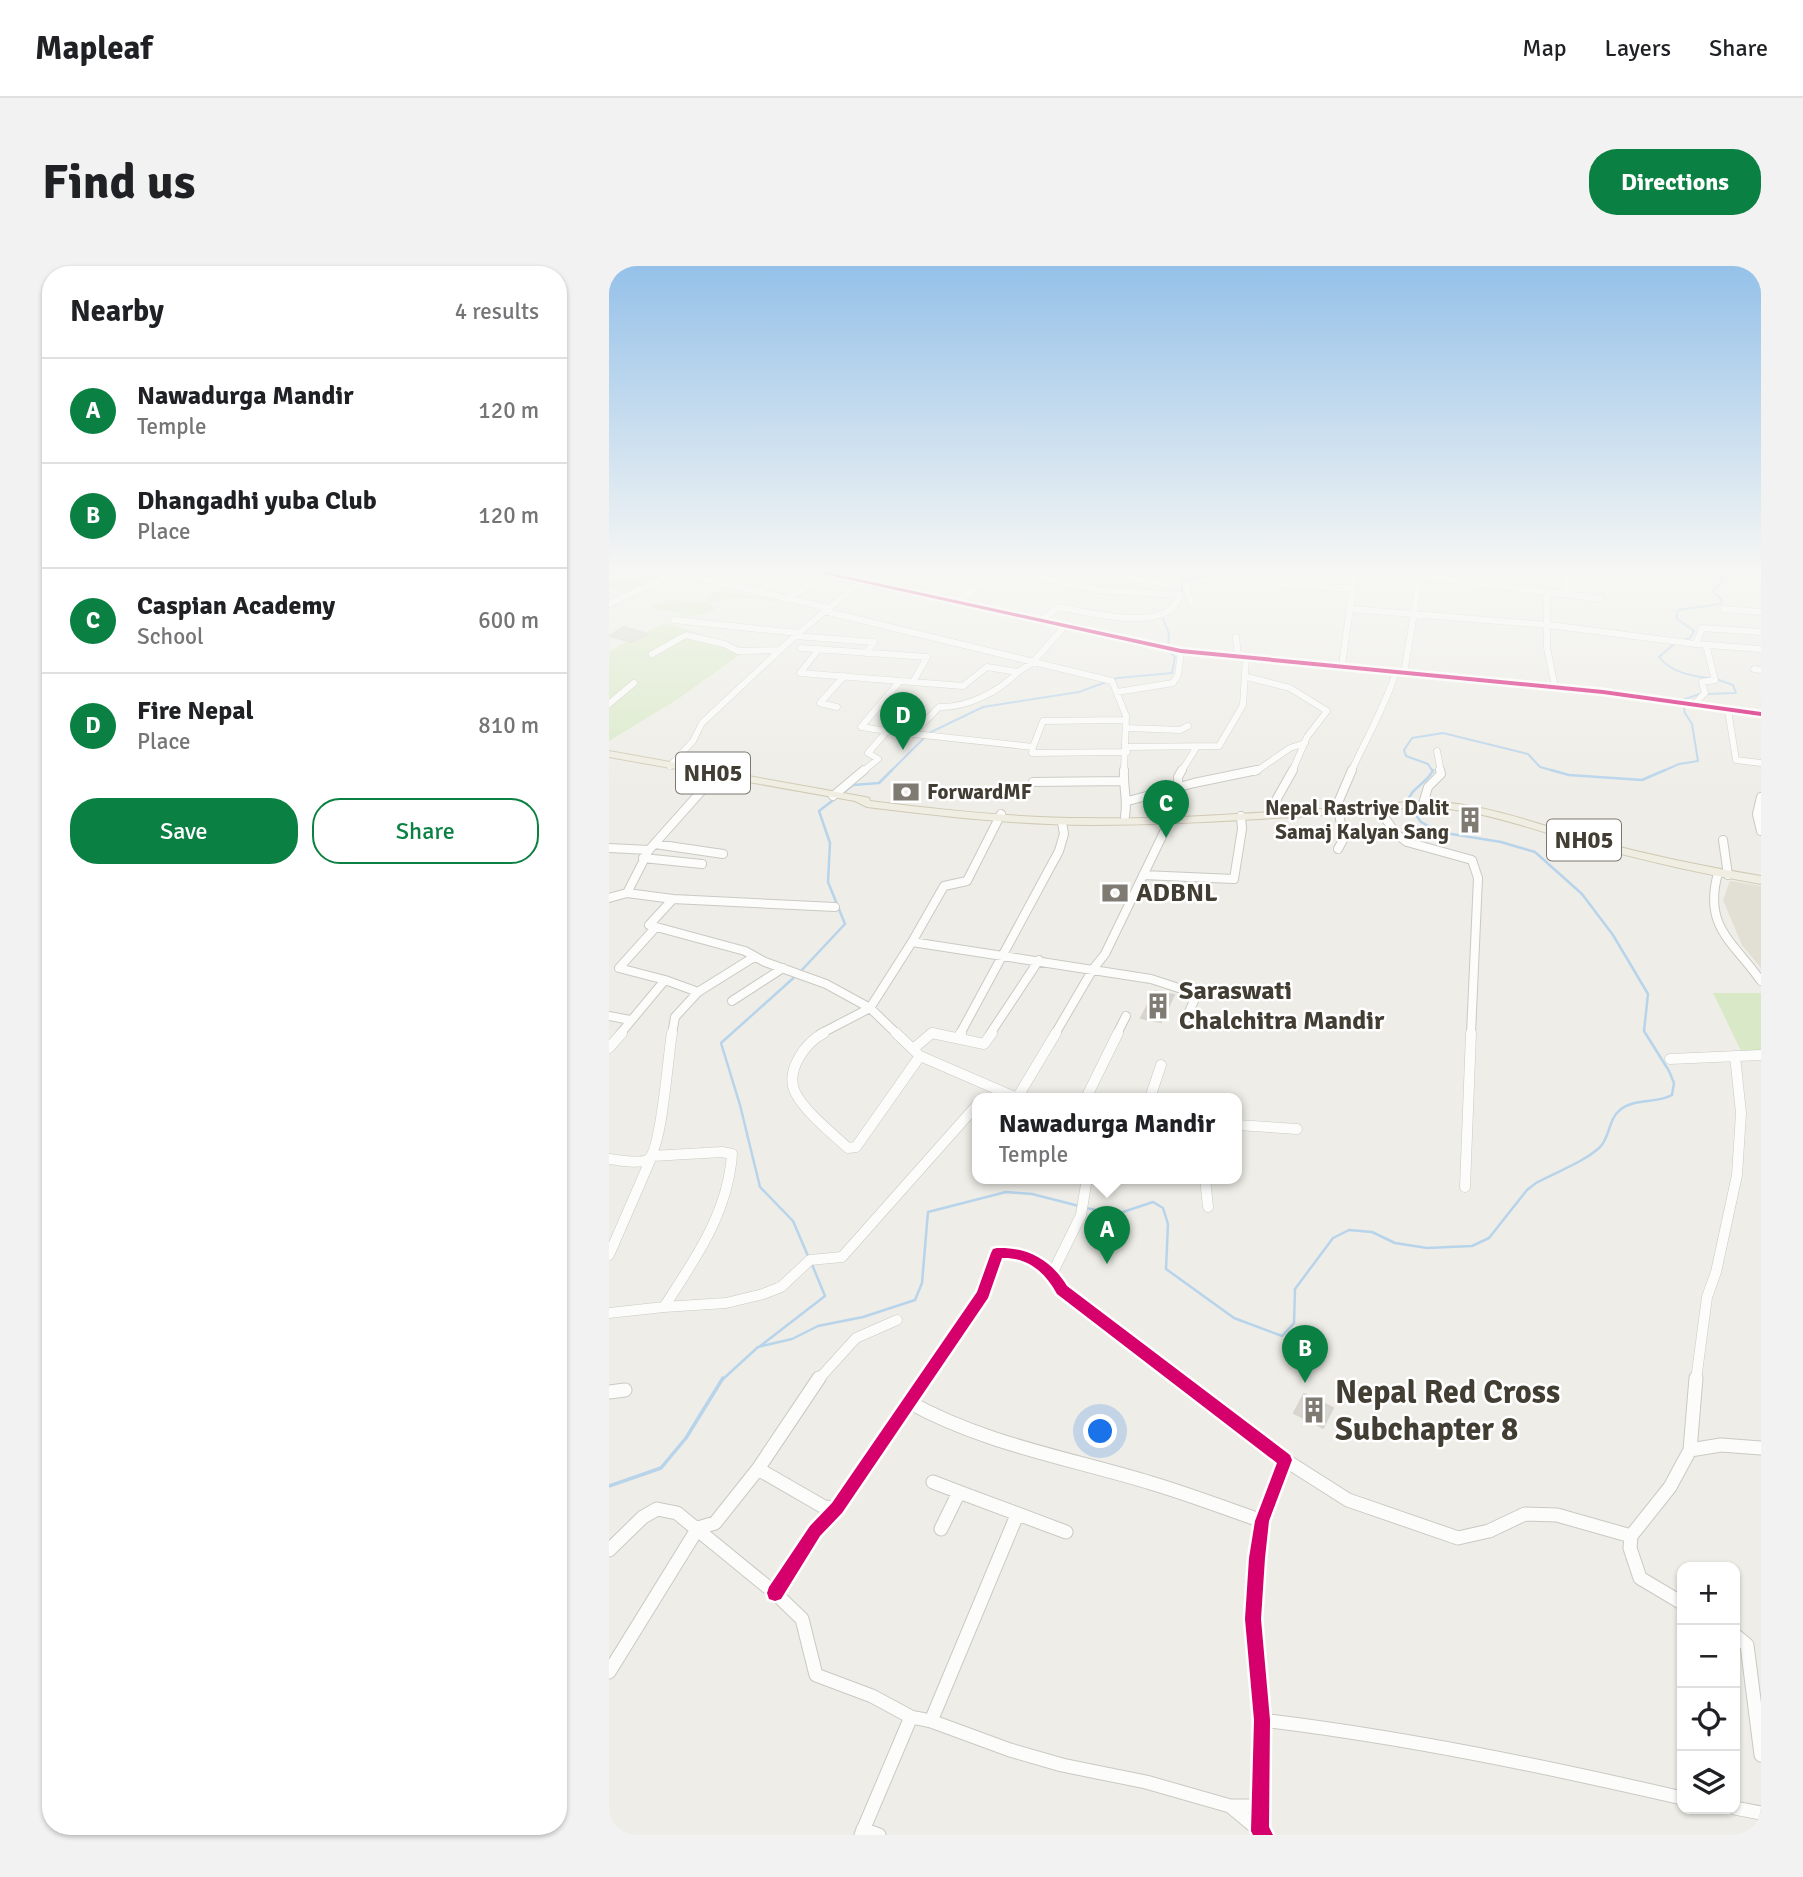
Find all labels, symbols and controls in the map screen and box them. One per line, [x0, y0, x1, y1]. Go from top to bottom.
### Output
text: Mapleaf [35, 28, 152, 69]
text: Map [1522, 33, 1567, 63]
text: Layers [1605, 33, 1671, 63]
text: Share [1709, 33, 1768, 63]
button: Directions [1589, 149, 1761, 215]
text: Find us [42, 152, 195, 212]
text: Nearby [70, 293, 164, 330]
text: 4 results [455, 297, 539, 326]
text: Nawadurga Mandir [137, 380, 354, 412]
text: A [86, 396, 100, 425]
text: 120 m [478, 396, 539, 425]
text: Temple [137, 412, 206, 441]
text: Dhangadhi yuba Club [137, 485, 377, 517]
text: B [86, 501, 100, 530]
text: 120 m [478, 501, 539, 530]
text: Place [137, 517, 191, 546]
text: Caspian Academy [137, 590, 335, 622]
text: C [86, 606, 100, 635]
text: 600 m [478, 606, 539, 635]
text: School [137, 622, 204, 651]
pin: D [880, 692, 926, 750]
text: Fire Nepal [137, 695, 254, 727]
text: D [85, 711, 101, 740]
text: 810 m [478, 711, 539, 740]
text: Place [137, 727, 191, 756]
road number: NH05 [676, 752, 750, 794]
bank icon: ForwardMF [891, 777, 921, 807]
place label: ForwardMF [927, 779, 1032, 805]
pin: C [1143, 780, 1189, 838]
place label: Nepal Rastriye Dalit Samaj Kalyan Sang [1265, 795, 1449, 845]
button: Save [70, 798, 298, 864]
button: Share [312, 798, 539, 864]
building icon: Nepal Rastriye Dalit Samaj Kalyan Sang [1455, 805, 1485, 835]
road number: NH05 [1547, 820, 1621, 860]
place label: ADBNL [1136, 877, 1218, 909]
bank icon: ADBNL [1100, 878, 1130, 908]
place label: Saraswati Chalchitra Mandir [1179, 975, 1385, 1037]
building icon: Saraswati Chalchitra Mandir [1143, 991, 1173, 1021]
popup [972, 1093, 1242, 1184]
text: Nawadurga Mandir [999, 1108, 1215, 1140]
text: Temple [999, 1140, 1068, 1169]
pin: A [1084, 1206, 1130, 1264]
pin: B [1282, 1325, 1328, 1383]
place label: Nepal Red Cross Subchapter 8 [1335, 1373, 1560, 1449]
building icon: Nepal Red Cross Subchapter 8 [1299, 1395, 1329, 1425]
your location [1083, 1414, 1117, 1448]
map controls [1677, 1562, 1740, 1814]
button: + [1677, 1562, 1740, 1625]
button: − [1677, 1625, 1740, 1688]
button: locate [1677, 1688, 1740, 1751]
button: layers [1677, 1751, 1740, 1814]

